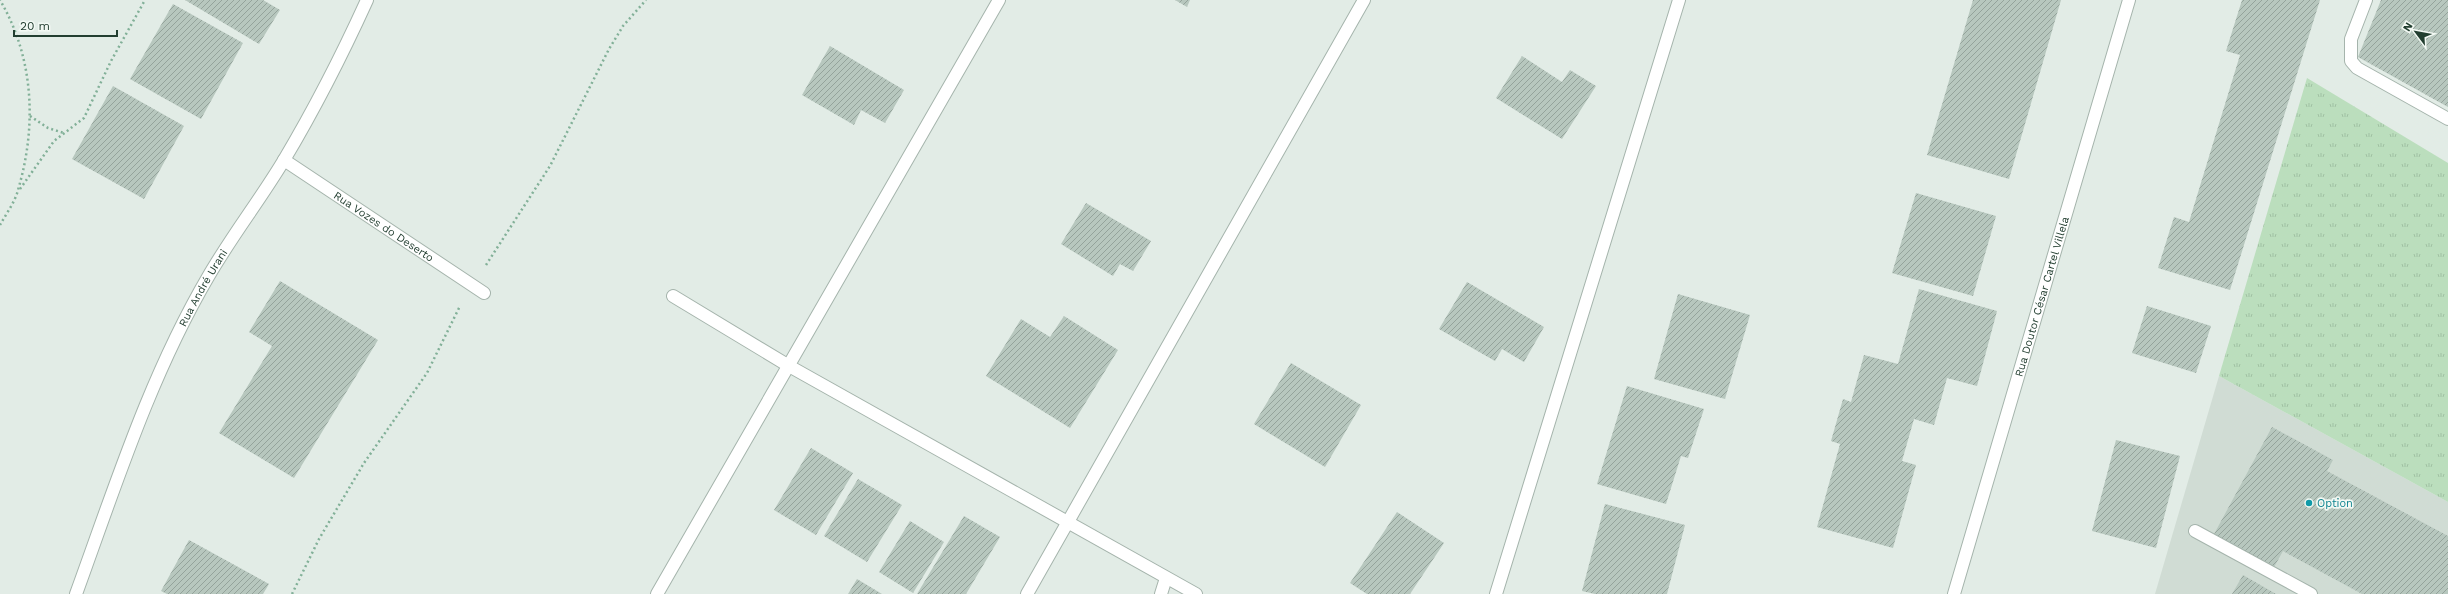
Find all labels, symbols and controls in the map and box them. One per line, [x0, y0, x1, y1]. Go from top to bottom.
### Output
scale bar [14, 12, 117, 38]
north arrow [2396, 12, 2436, 52]
text: 20 m [20, 19, 50, 33]
text: N [2400, 20, 2416, 34]
street label: Rua Vozes do Deserto [331, 189, 436, 265]
street label: Rua Doutor César Cartel Villela [2012, 215, 2072, 378]
street label: Rua André Urani [176, 247, 230, 329]
place label: Option [2317, 497, 2353, 510]
marker: Option [2304, 498, 2314, 508]

